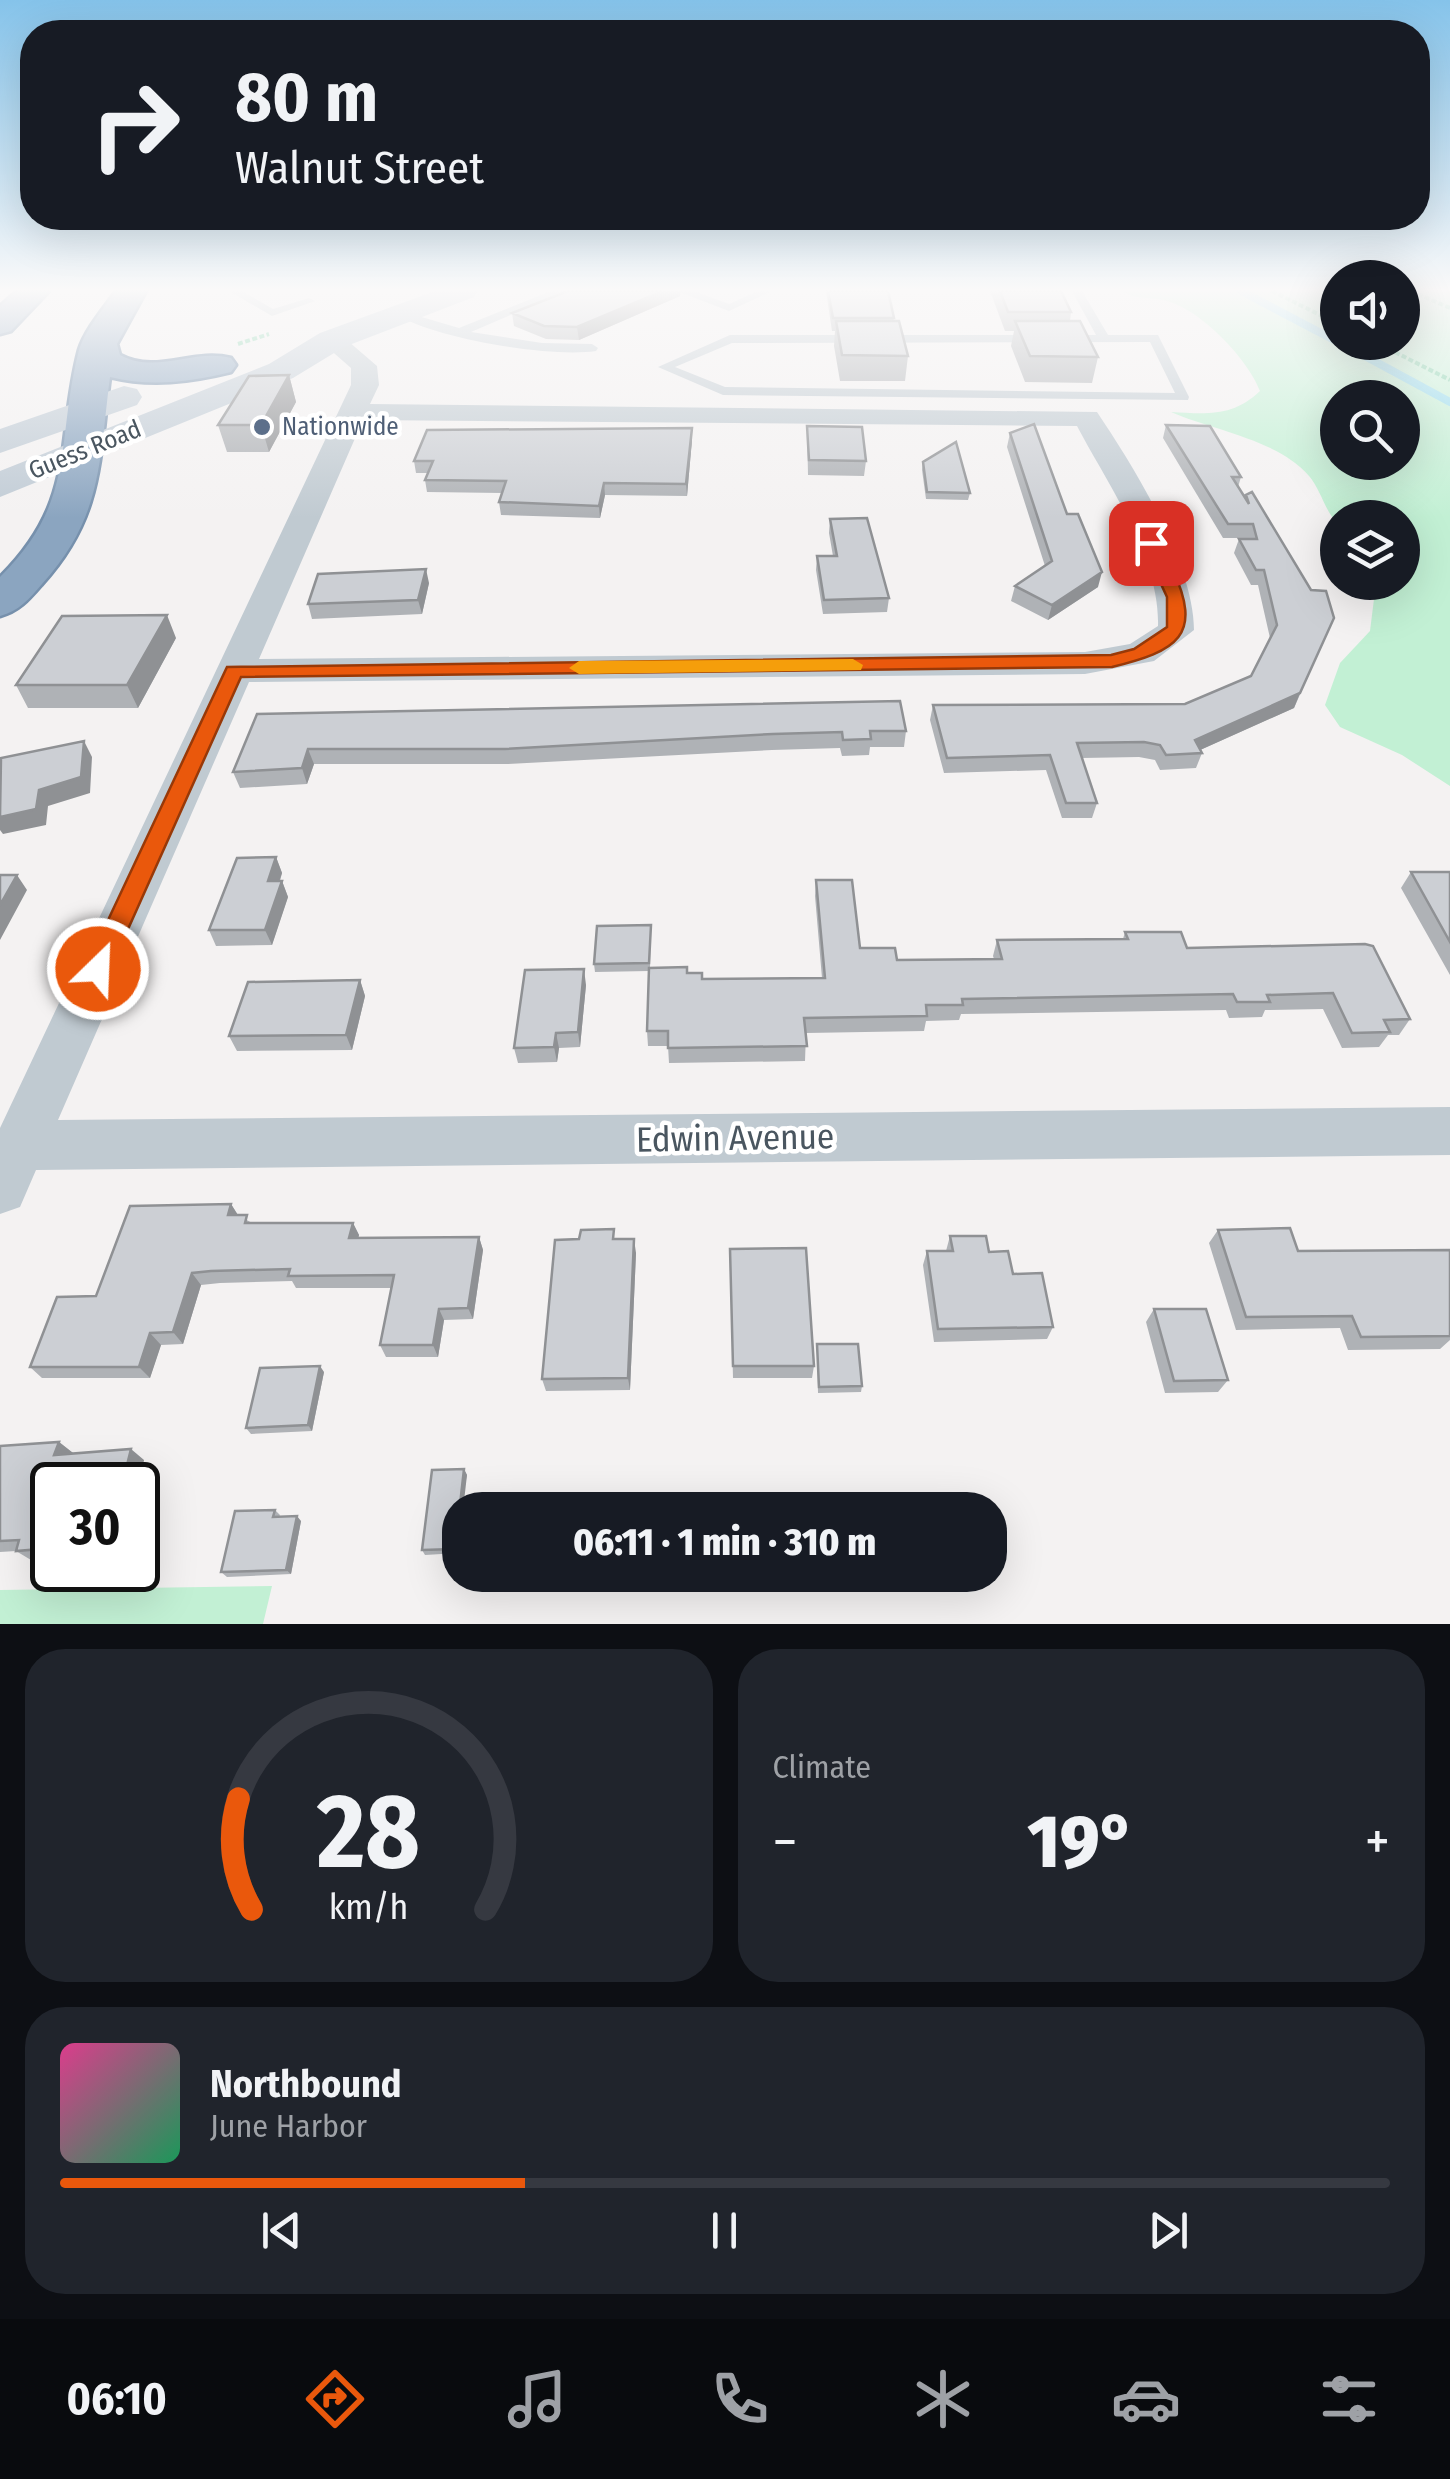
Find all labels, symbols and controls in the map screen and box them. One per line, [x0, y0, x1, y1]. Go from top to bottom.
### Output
text: 80 m [235, 56, 378, 140]
icon: right [70, 60, 200, 190]
text: Walnut Street [235, 141, 484, 195]
map controls [1320, 260, 1420, 600]
button: sound [1320, 260, 1420, 360]
button: search [1320, 380, 1420, 480]
place label: Nationwide [282, 412, 399, 442]
street label: Guess Road [24, 414, 146, 486]
marker: Nationwide [251, 416, 273, 438]
button: layers [1320, 500, 1420, 600]
pin [1109, 501, 1194, 586]
icon: arrive [1124, 516, 1179, 571]
position arrow [46, 917, 150, 1021]
street label: Edwin Avenue [636, 1115, 834, 1161]
speed limit sign: 30 [30, 1462, 160, 1592]
text: 06:11 · 1 min · 310 m [573, 1519, 876, 1565]
text: Climate [773, 1748, 871, 1786]
text: 28 [316, 1770, 420, 1895]
text: 19° [1028, 1797, 1135, 1887]
text: − [773, 1809, 797, 1875]
text: + [1365, 1809, 1390, 1875]
text: km/h [329, 1886, 409, 1928]
text: Northbound [210, 2061, 402, 2107]
text: June Harbor [210, 2107, 367, 2145]
icon: previous [254, 2203, 309, 2258]
icon: pause [697, 2203, 752, 2258]
icon: next [1141, 2203, 1196, 2258]
icon: directions [300, 2364, 370, 2434]
icon: music [502, 2364, 572, 2434]
icon: phone [705, 2364, 775, 2434]
icon: climate [908, 2364, 978, 2434]
icon: car [1111, 2364, 1181, 2434]
icon: filters [1314, 2364, 1384, 2434]
text: 06:10 [66, 2372, 167, 2426]

